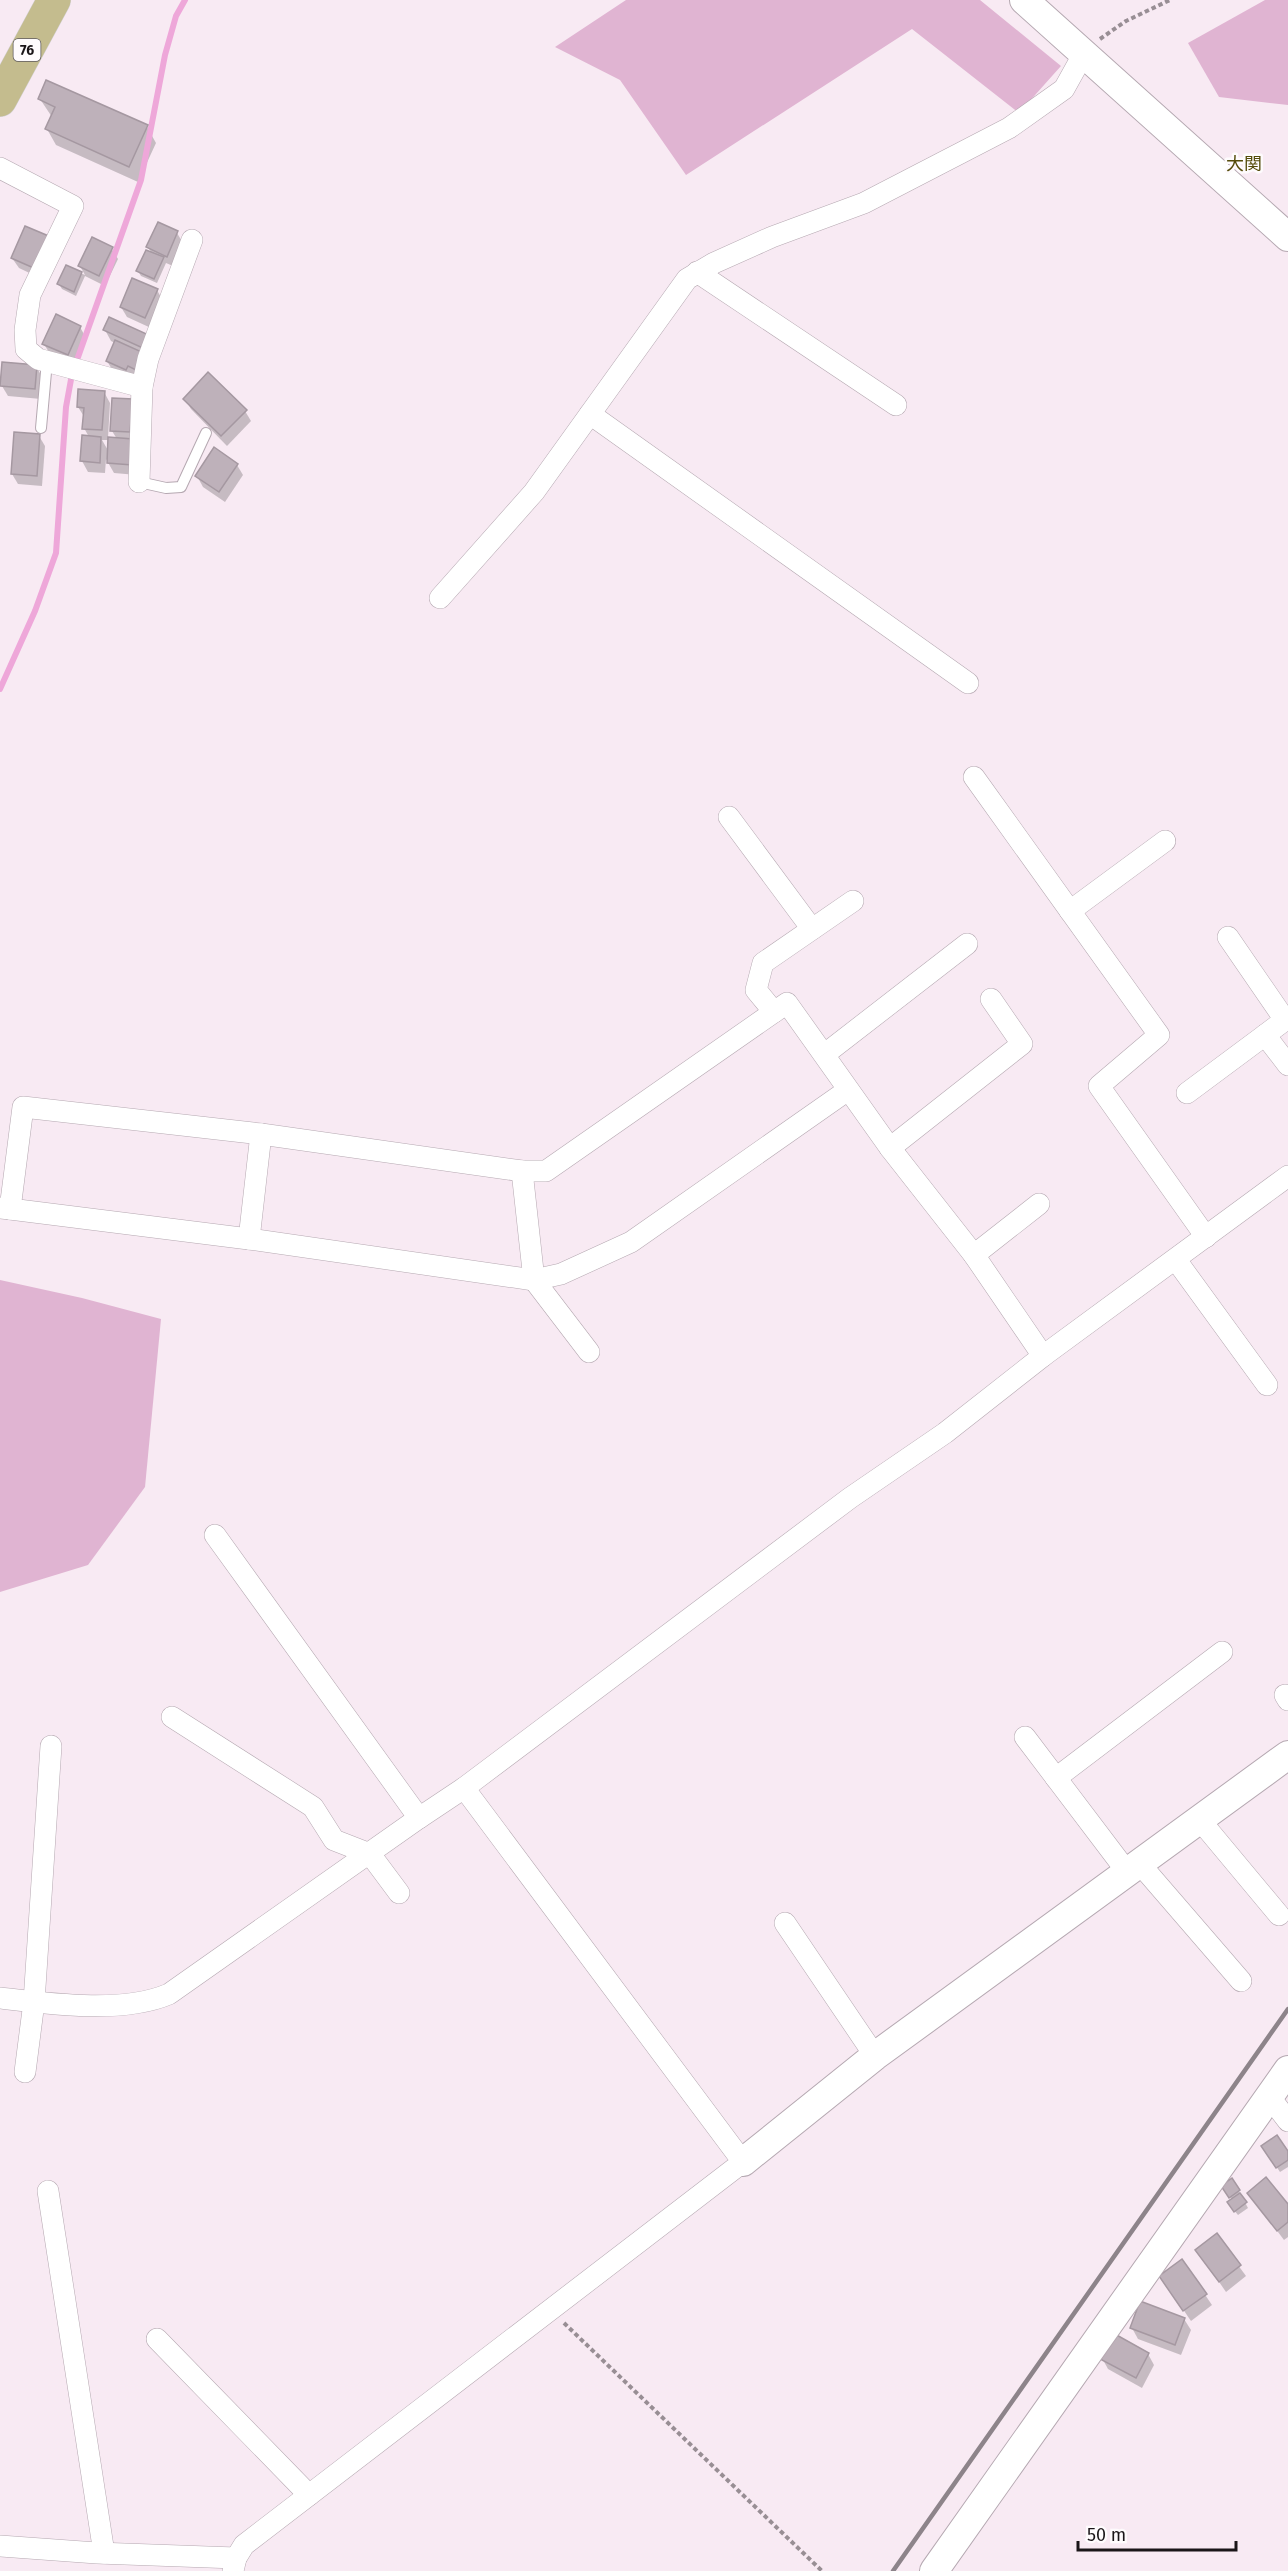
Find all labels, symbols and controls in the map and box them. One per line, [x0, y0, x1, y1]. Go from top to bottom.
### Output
road number: 76 [14, 39, 40, 61]
district label: 大関 [1226, 153, 1262, 175]
scale bar [1078, 2514, 1236, 2552]
text: 50 m [1087, 2524, 1126, 2546]

